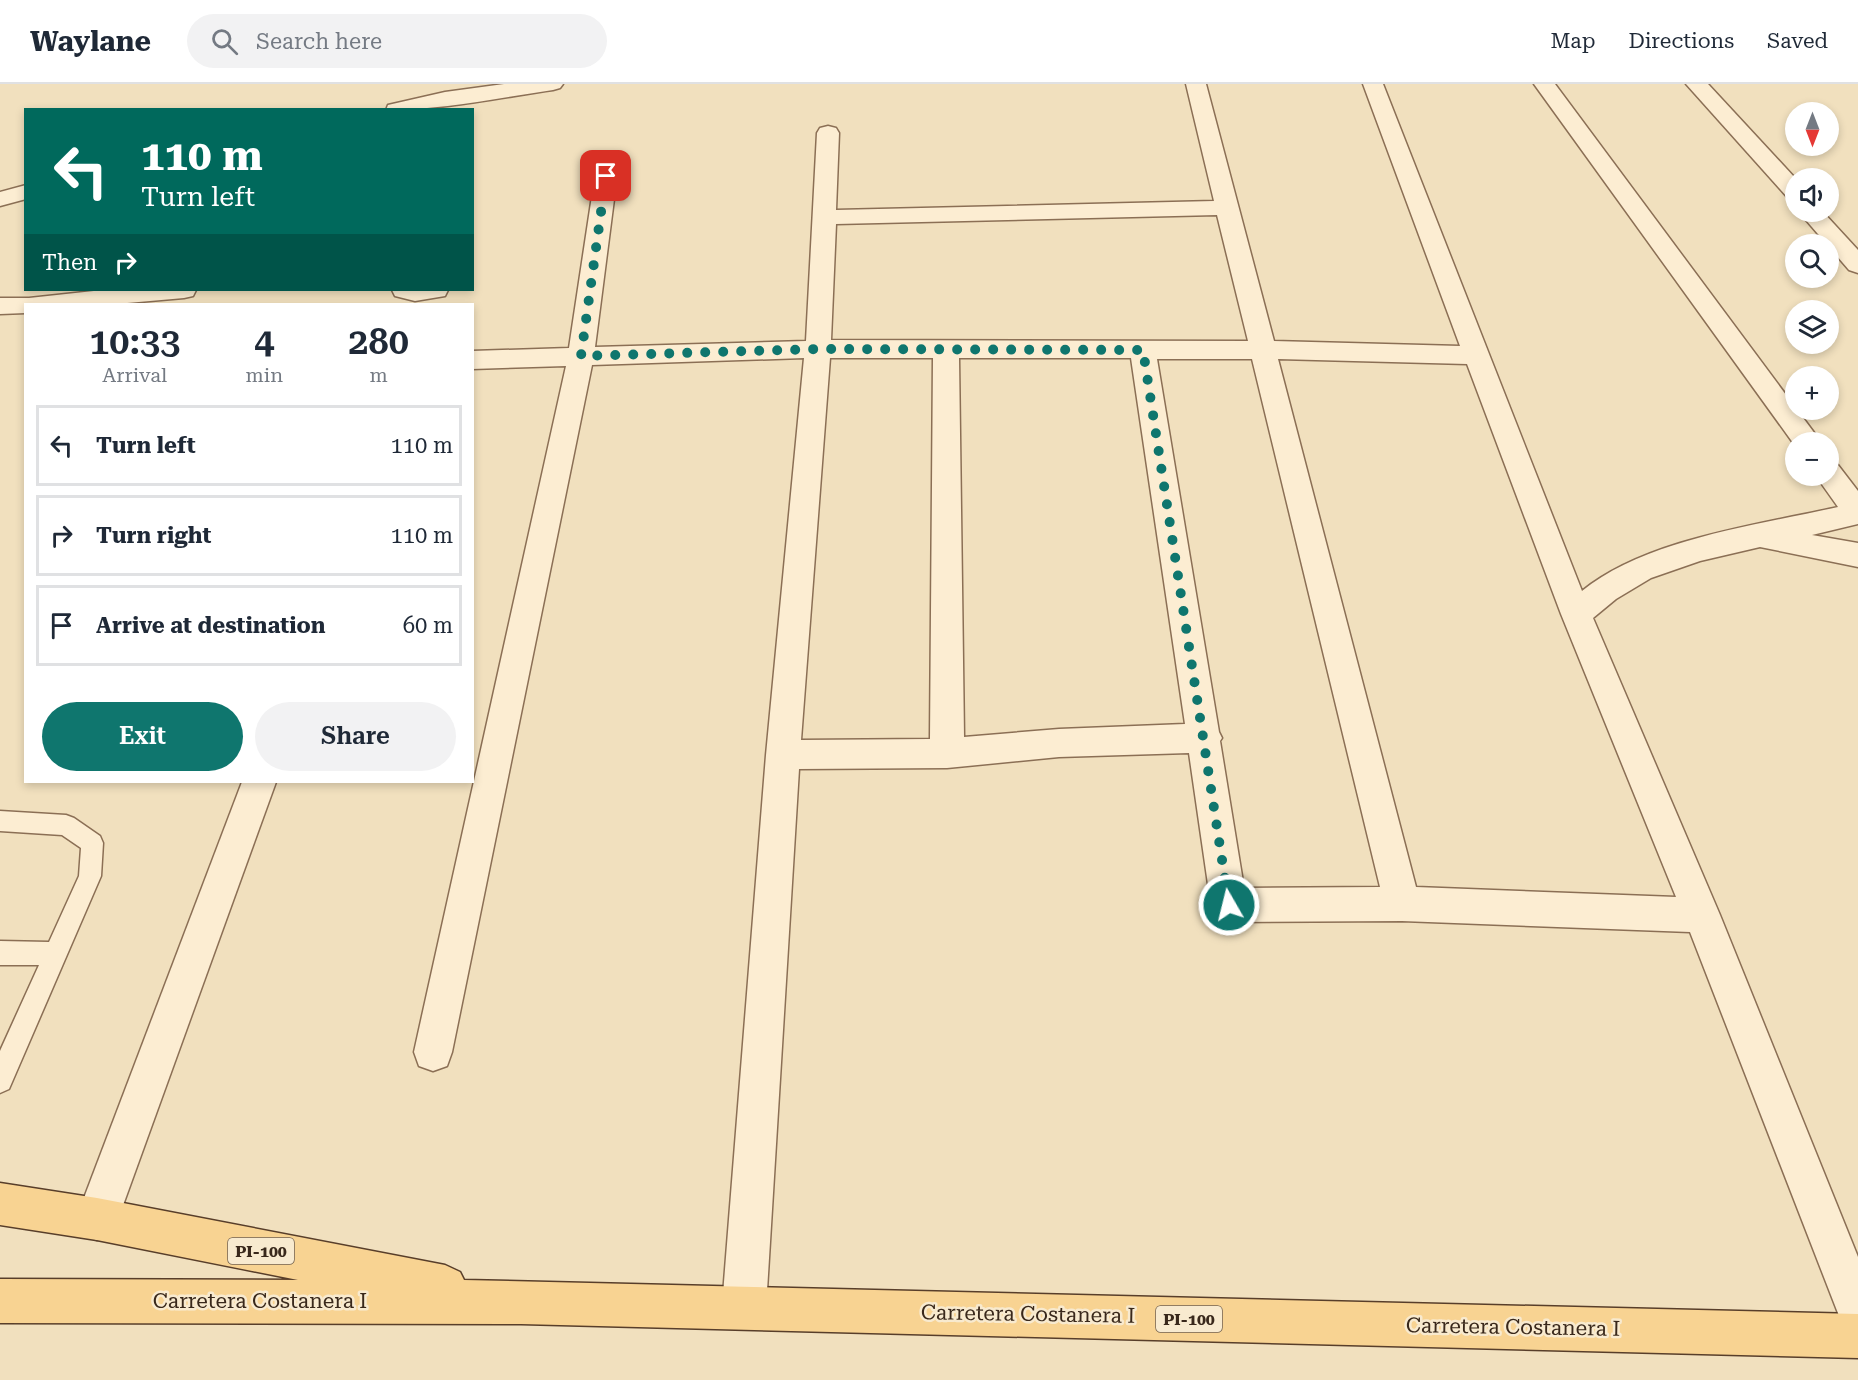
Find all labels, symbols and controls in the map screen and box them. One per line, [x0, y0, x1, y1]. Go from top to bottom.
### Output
search box [187, 14, 607, 68]
text: Waylane [30, 25, 151, 58]
icon: search [208, 25, 241, 58]
text: Search here [256, 29, 382, 54]
text: Map [1551, 29, 1595, 53]
text: Directions [1628, 29, 1734, 53]
text: Saved [1767, 29, 1828, 53]
north arrow [1785, 102, 1839, 156]
map controls [1785, 102, 1839, 486]
text: 110 m [141, 131, 263, 180]
icon: left [42, 132, 120, 210]
pin [580, 150, 631, 201]
icon: arrive [589, 159, 622, 192]
button: sound [1785, 168, 1839, 222]
text: Turn left [141, 181, 255, 213]
button: search [1785, 234, 1839, 288]
icon: right [109, 246, 142, 279]
text: Then [42, 250, 97, 275]
button: layers [1785, 300, 1839, 354]
text: 10:33 [89, 321, 180, 363]
text: 4 [254, 321, 274, 363]
text: 280 [348, 321, 409, 363]
text: Arrival [102, 363, 167, 387]
text: min [246, 363, 283, 387]
text: m [369, 363, 388, 387]
button: + [1785, 366, 1839, 420]
icon: left [45, 429, 78, 462]
button: − [1785, 432, 1839, 486]
text: Turn left [96, 433, 196, 458]
text: 110 m [390, 433, 453, 458]
icon: right [45, 519, 78, 552]
text: Turn right [96, 523, 211, 548]
text: 110 m [390, 523, 453, 548]
icon: arrive [45, 609, 78, 642]
text: Arrive at destination [96, 613, 325, 638]
text: 60 m [403, 613, 453, 638]
button: Exit [42, 702, 243, 771]
button: Share [255, 702, 456, 771]
position arrow [1197, 873, 1261, 937]
road number: PI-100 [228, 1238, 294, 1264]
street label: Carretera Costanera I [153, 1289, 367, 1313]
street label: Carretera Costanera I [921, 1300, 1135, 1328]
road number: PI-100 [1156, 1306, 1222, 1332]
street label: Carretera Costanera I [1406, 1313, 1620, 1341]

